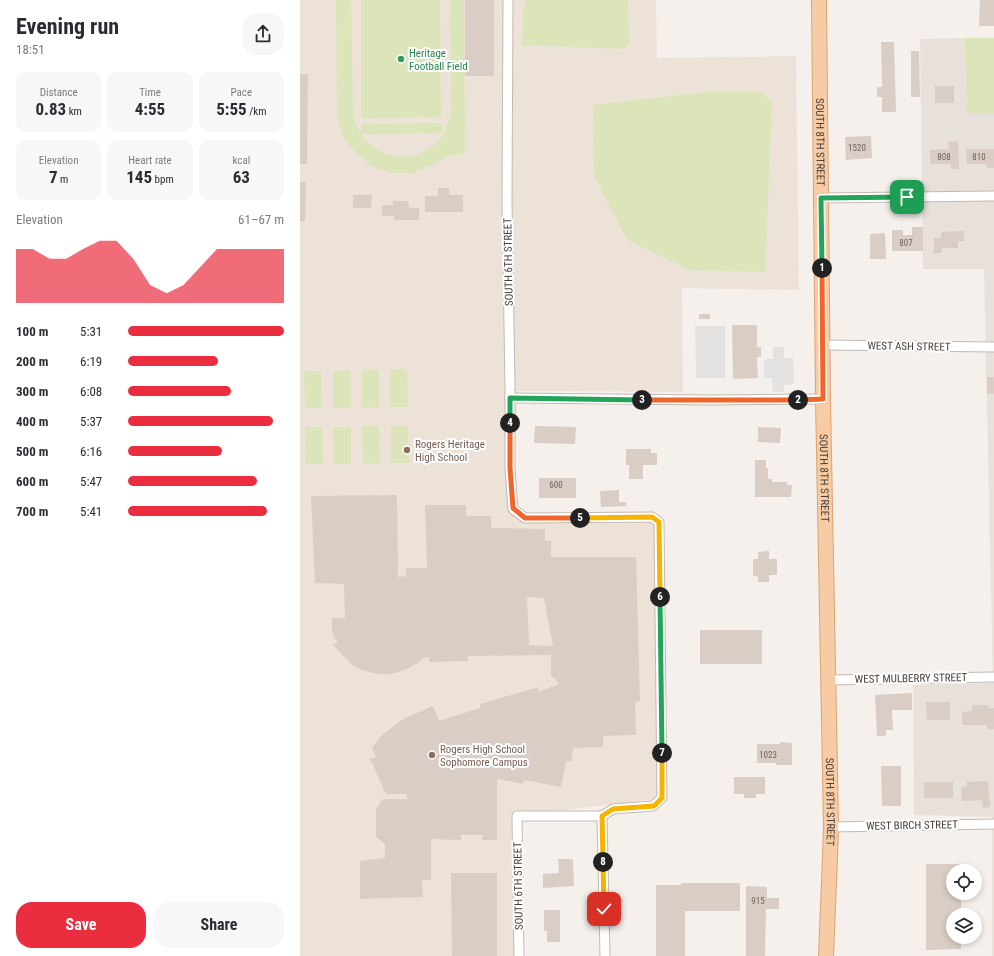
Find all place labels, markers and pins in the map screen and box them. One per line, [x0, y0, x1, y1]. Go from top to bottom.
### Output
place label: Heritage Football Field [409, 47, 468, 73]
marker: Heritage Football Field [396, 54, 406, 64]
pin [890, 180, 924, 214]
pin: 1 [812, 258, 832, 278]
pin: 3 [632, 390, 652, 410]
pin: 2 [788, 390, 808, 410]
pin: 4 [500, 413, 520, 433]
place label: Rogers Heritage High School [415, 438, 485, 464]
marker: Rogers Heritage High School [402, 445, 412, 455]
pin: 5 [570, 508, 590, 528]
pin: 6 [650, 587, 670, 607]
place label: Rogers High School Sophomore Campus [440, 743, 528, 769]
pin: 7 [652, 743, 672, 763]
marker: Rogers High School Sophomore Campus [427, 750, 437, 760]
pin: 8 [593, 852, 613, 872]
pin [587, 892, 621, 926]

